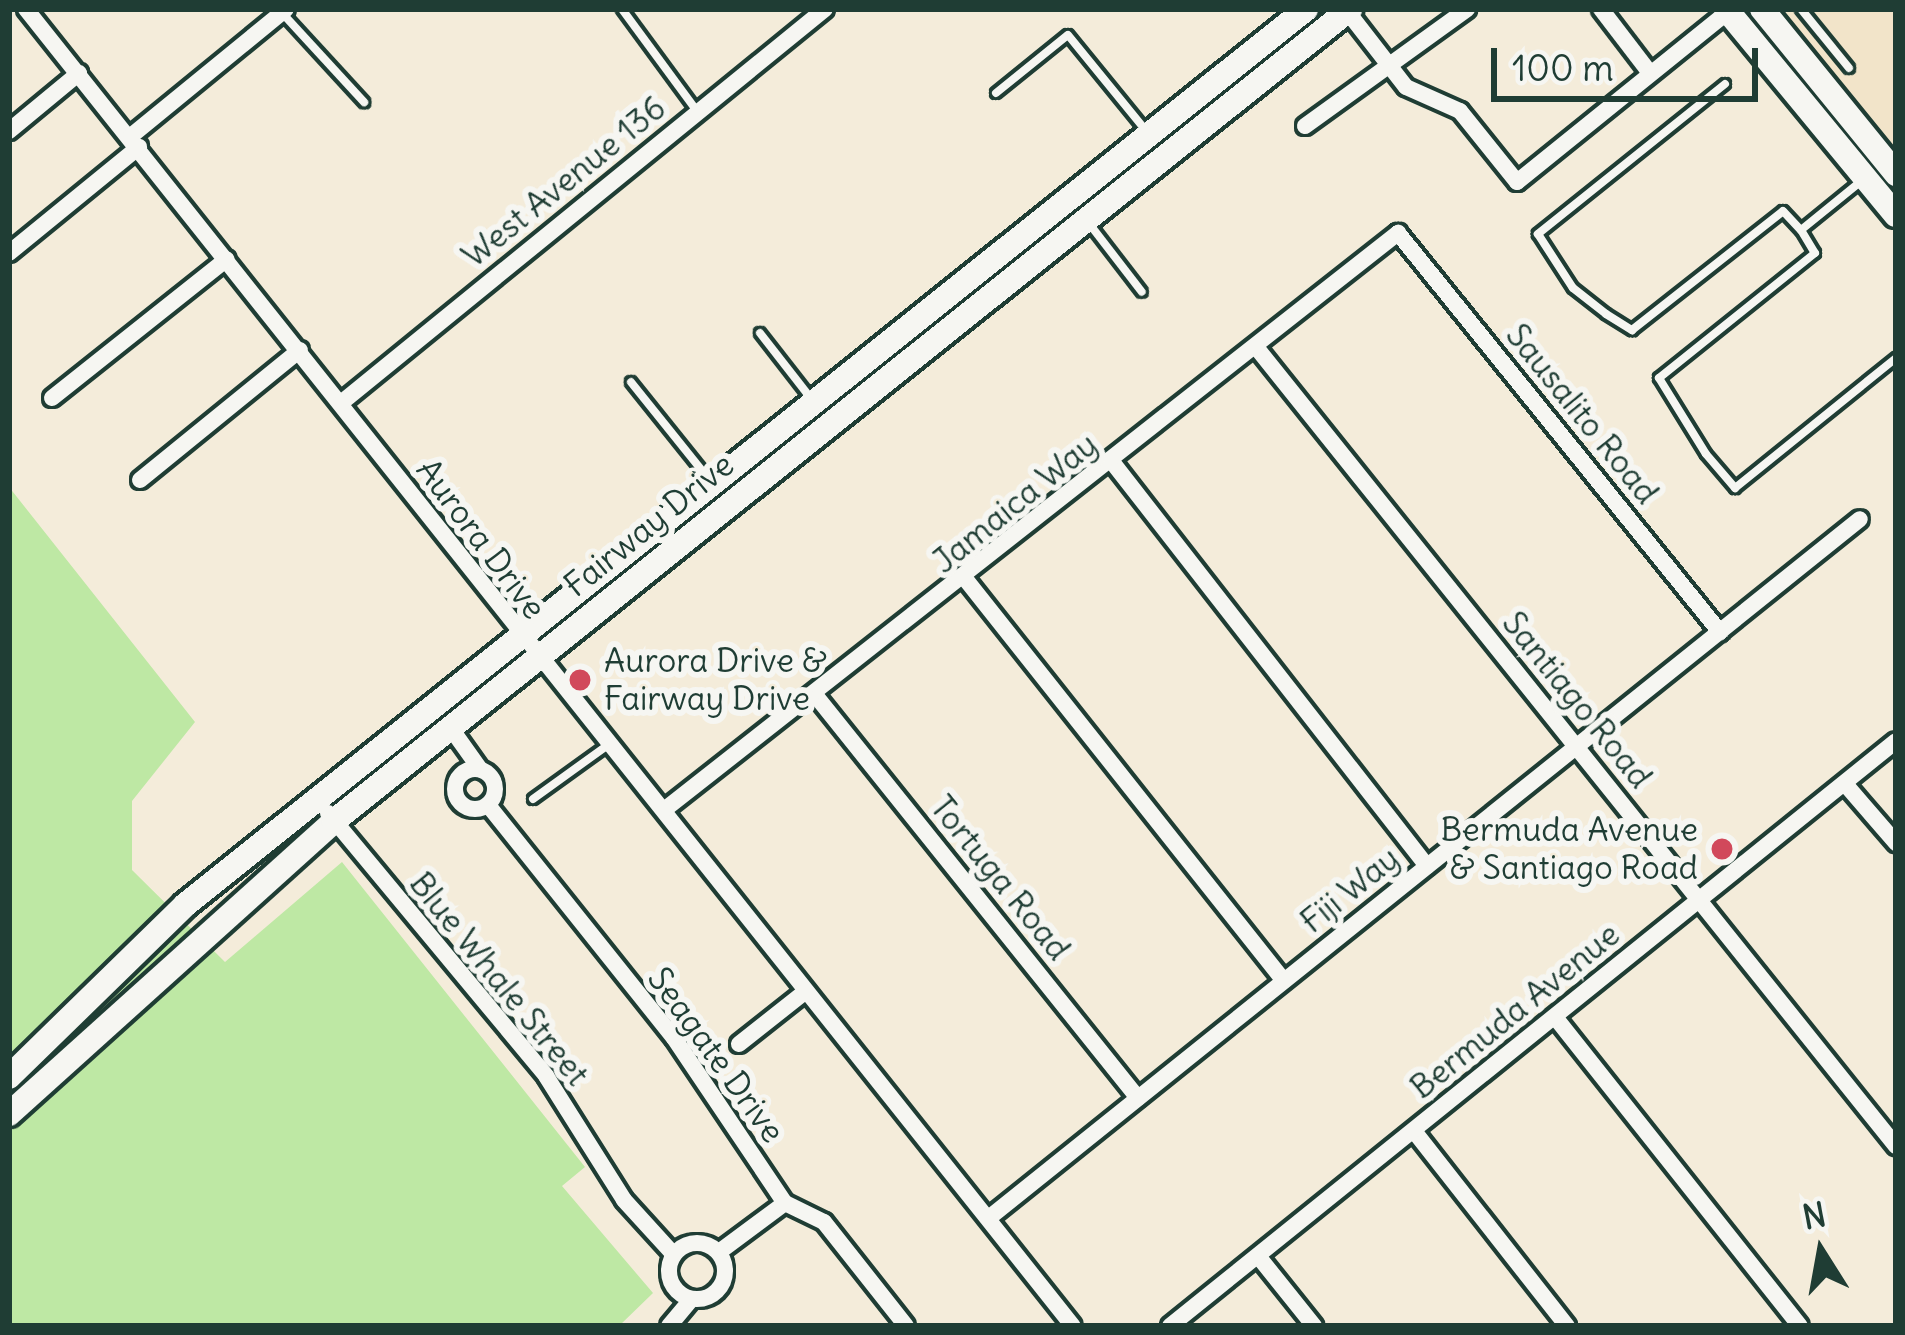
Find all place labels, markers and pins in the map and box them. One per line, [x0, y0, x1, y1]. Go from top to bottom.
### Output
place label: Aurora Drive & Fairway Drive [604, 641, 827, 719]
marker: Aurora Drive & Fairway Drive [567, 667, 593, 693]
place label: Bermuda Avenue & Santiago Road [1441, 810, 1698, 888]
marker: Bermuda Avenue & Santiago Road [1709, 836, 1735, 862]

